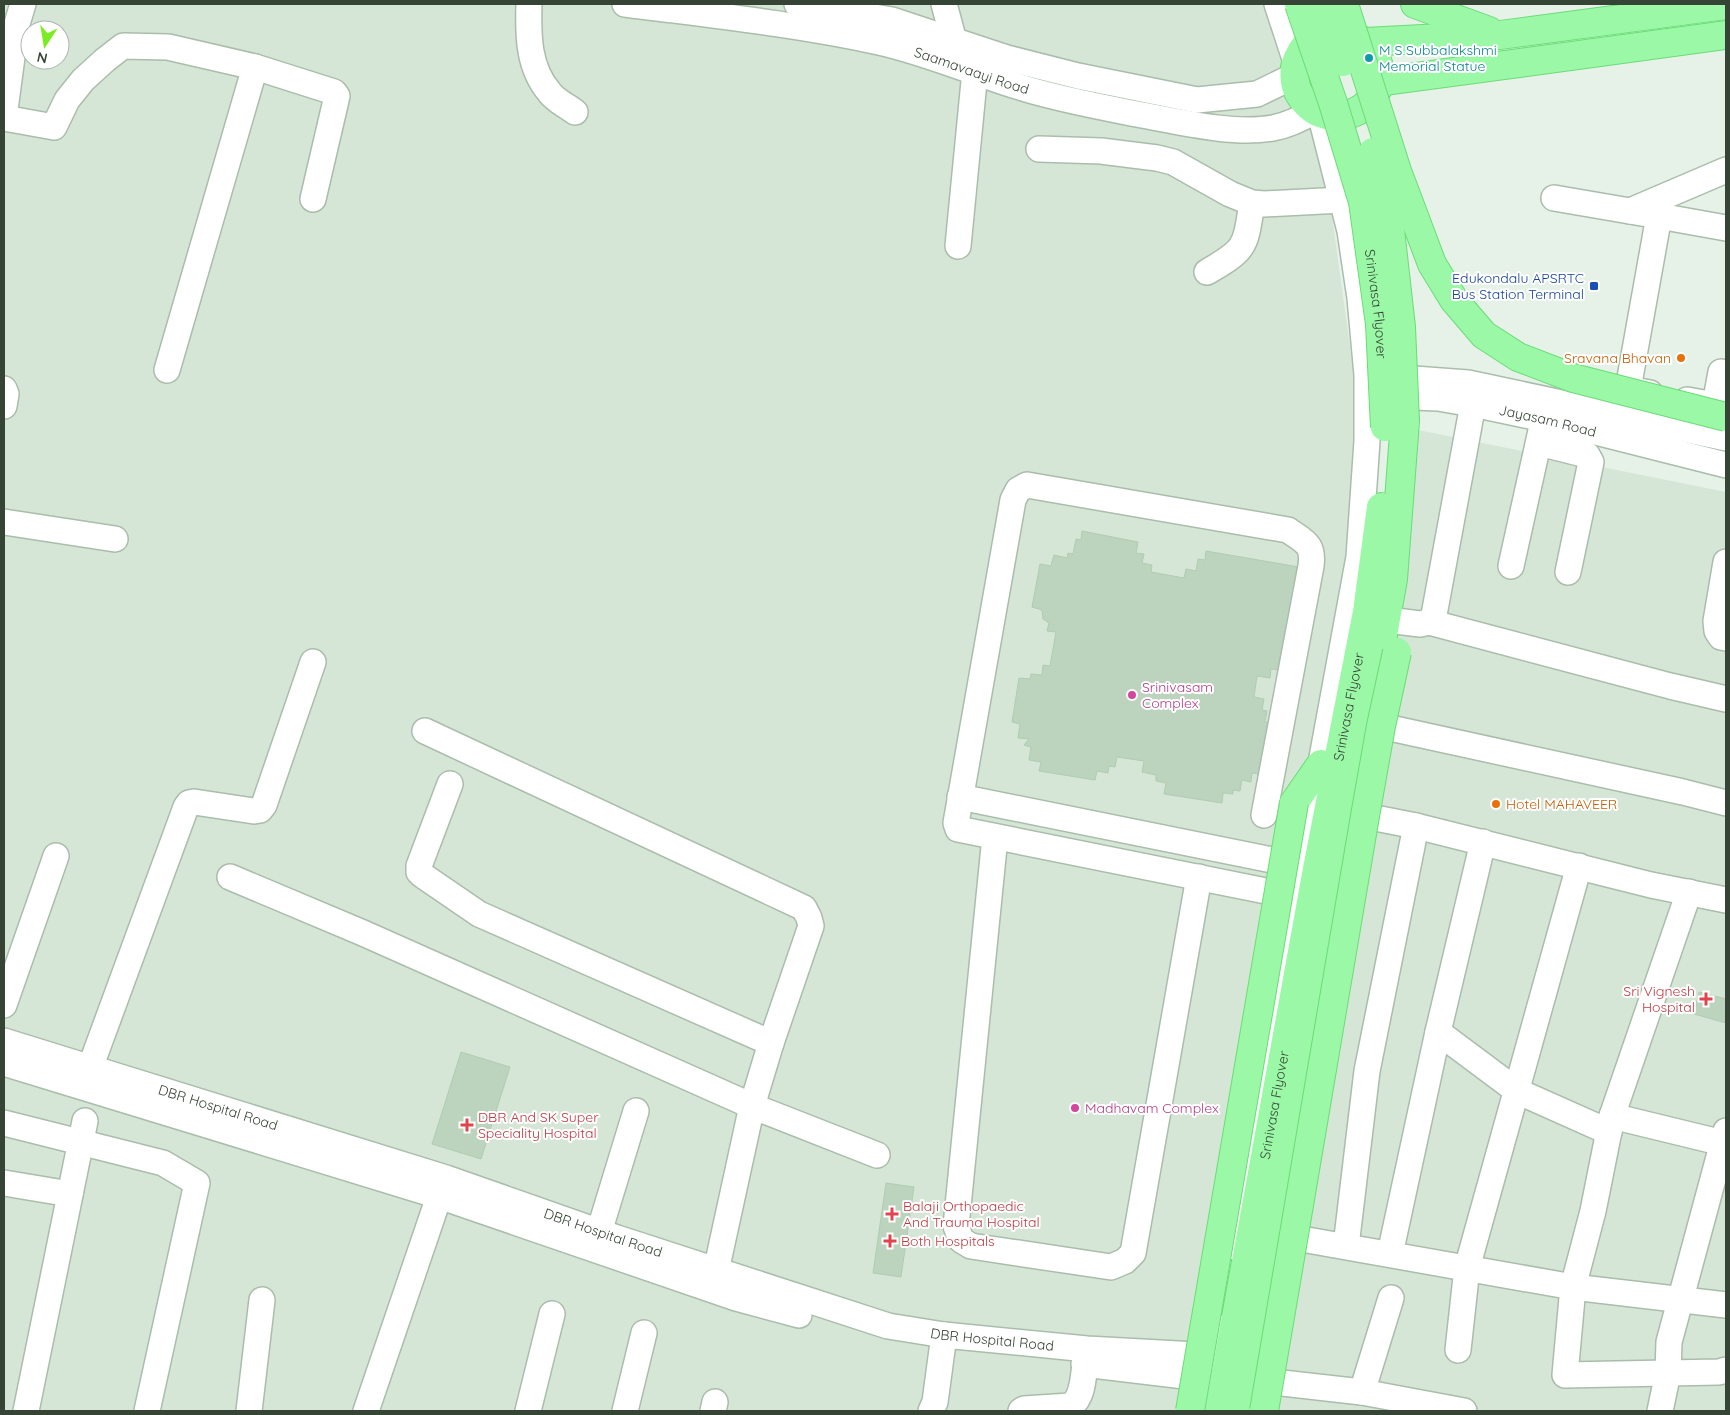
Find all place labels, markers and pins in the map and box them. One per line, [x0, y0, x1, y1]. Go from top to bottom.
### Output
place label: M S Subbalakshmi Memorial Statue [1379, 41, 1497, 75]
marker: M S Subbalakshmi Memorial Statue [1363, 52, 1375, 64]
place label: Edukondalu APSRTC Bus Station Terminal [1452, 269, 1584, 303]
marker: Edukondalu APSRTC Bus Station Terminal [1588, 280, 1600, 292]
place label: Sravana Bhavan [1564, 349, 1671, 367]
marker: Sravana Bhavan [1675, 352, 1687, 364]
place label: Srinivasam Complex [1142, 678, 1213, 712]
marker: Srinivasam Complex [1126, 689, 1138, 701]
place label: Hotel MAHAVEER [1506, 795, 1617, 813]
marker: Hotel MAHAVEER [1490, 798, 1502, 810]
place label: Sri Vignesh Hospital [1623, 982, 1695, 1016]
marker: Sri Vignesh Hospital [1699, 992, 1713, 1006]
place label: Madhavam Complex [1085, 1099, 1219, 1117]
marker: Madhavam Complex [1069, 1102, 1081, 1114]
place label: DBR And SK Super Speciality Hospital [478, 1108, 599, 1142]
marker: DBR And SK Super Speciality Hospital [460, 1118, 474, 1132]
place label: Balaji Orthopaedic And Trauma Hospital [903, 1197, 1040, 1231]
marker: Balaji Orthopaedic And Trauma Hospital [885, 1207, 899, 1221]
place label: Both Hospitals [901, 1232, 995, 1250]
marker: Both Hospitals [883, 1234, 897, 1248]

